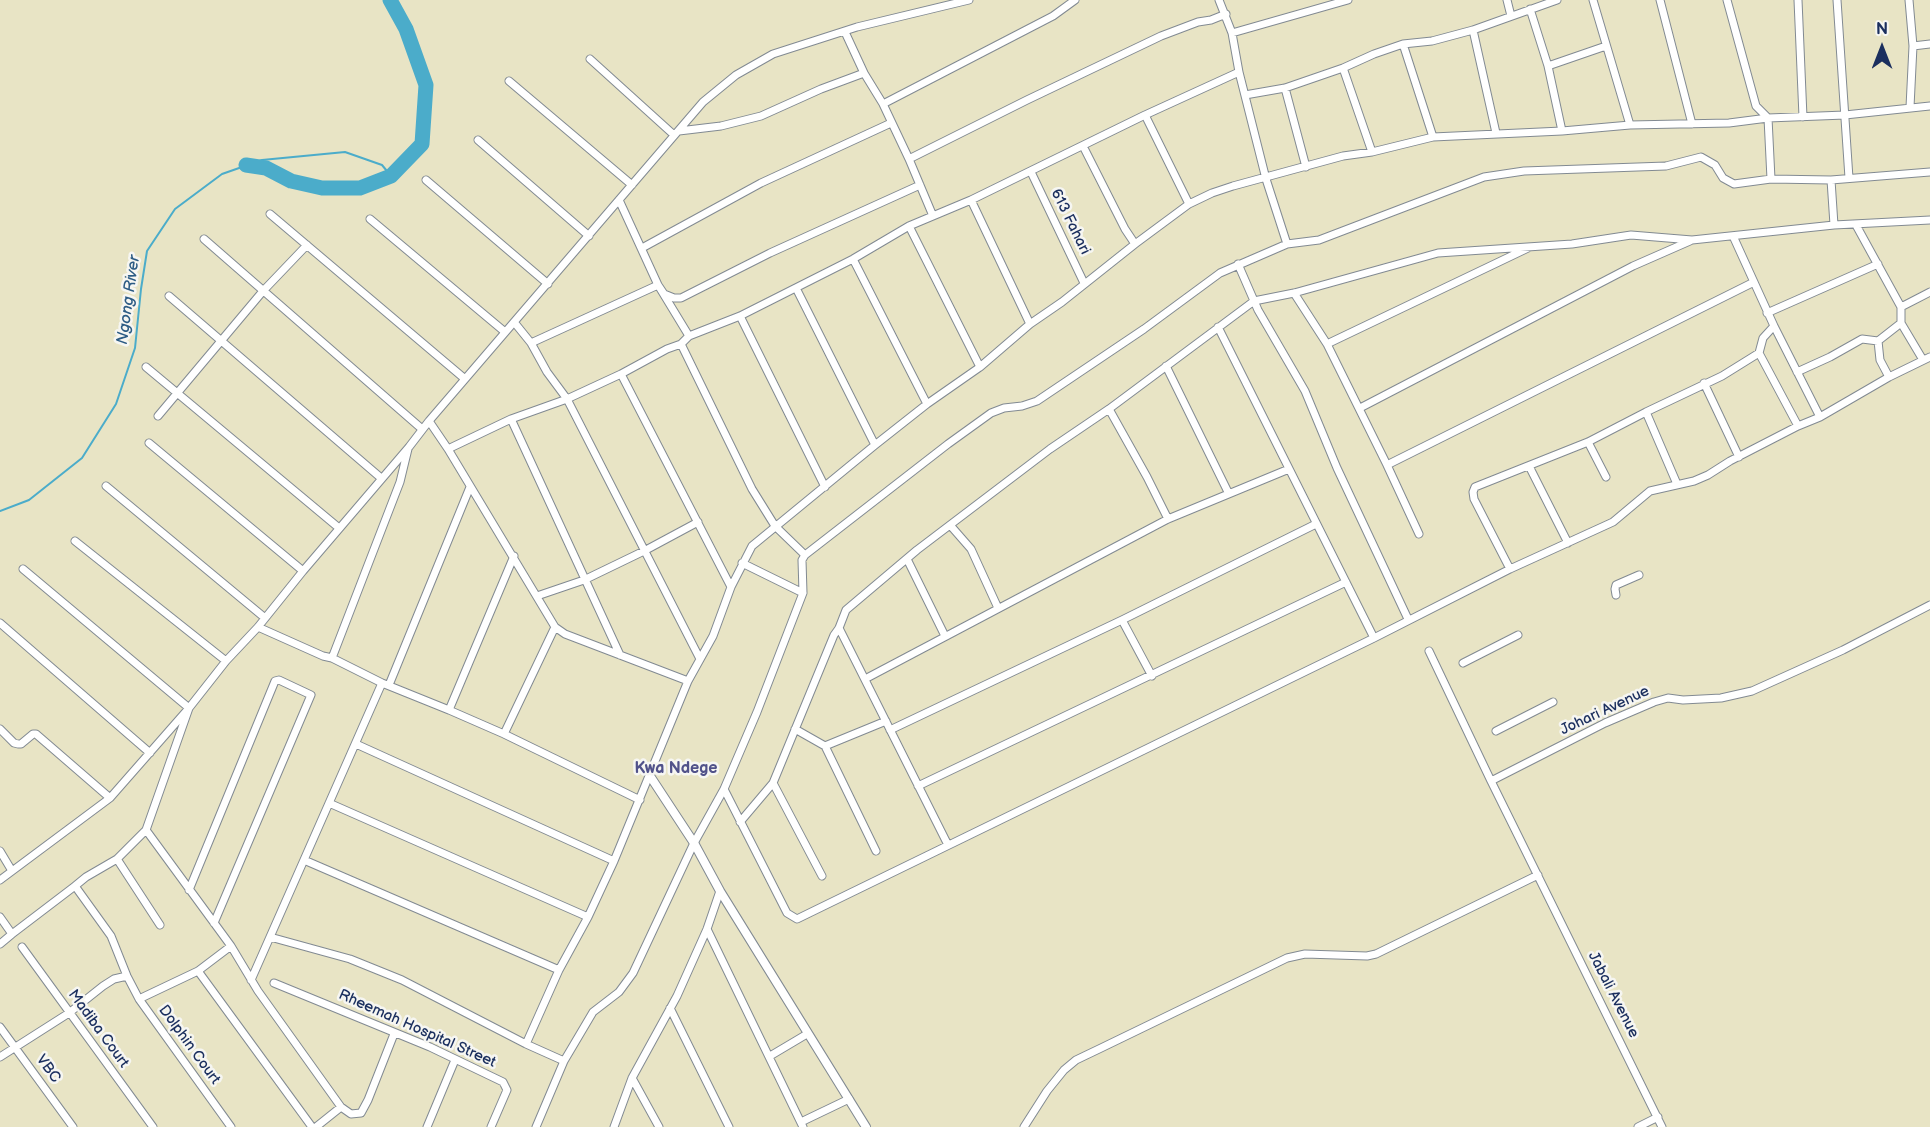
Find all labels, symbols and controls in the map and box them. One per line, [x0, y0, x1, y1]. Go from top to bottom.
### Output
north arrow [1852, 18, 1912, 78]
text: N [1876, 20, 1888, 39]
street label: 613 Fahari [1046, 186, 1094, 258]
water label: Ngong River [113, 254, 145, 346]
street label: Johari Avenue [1558, 683, 1652, 739]
district label: Kwa Ndege [635, 759, 717, 779]
street label: Jabali Avenue [1584, 949, 1642, 1041]
street label: Madiba Court [64, 986, 132, 1072]
street label: Rheemah Hospital Street [336, 986, 498, 1072]
street label: Dolphin Court [154, 1002, 224, 1088]
street label: VBC [32, 1051, 64, 1087]

